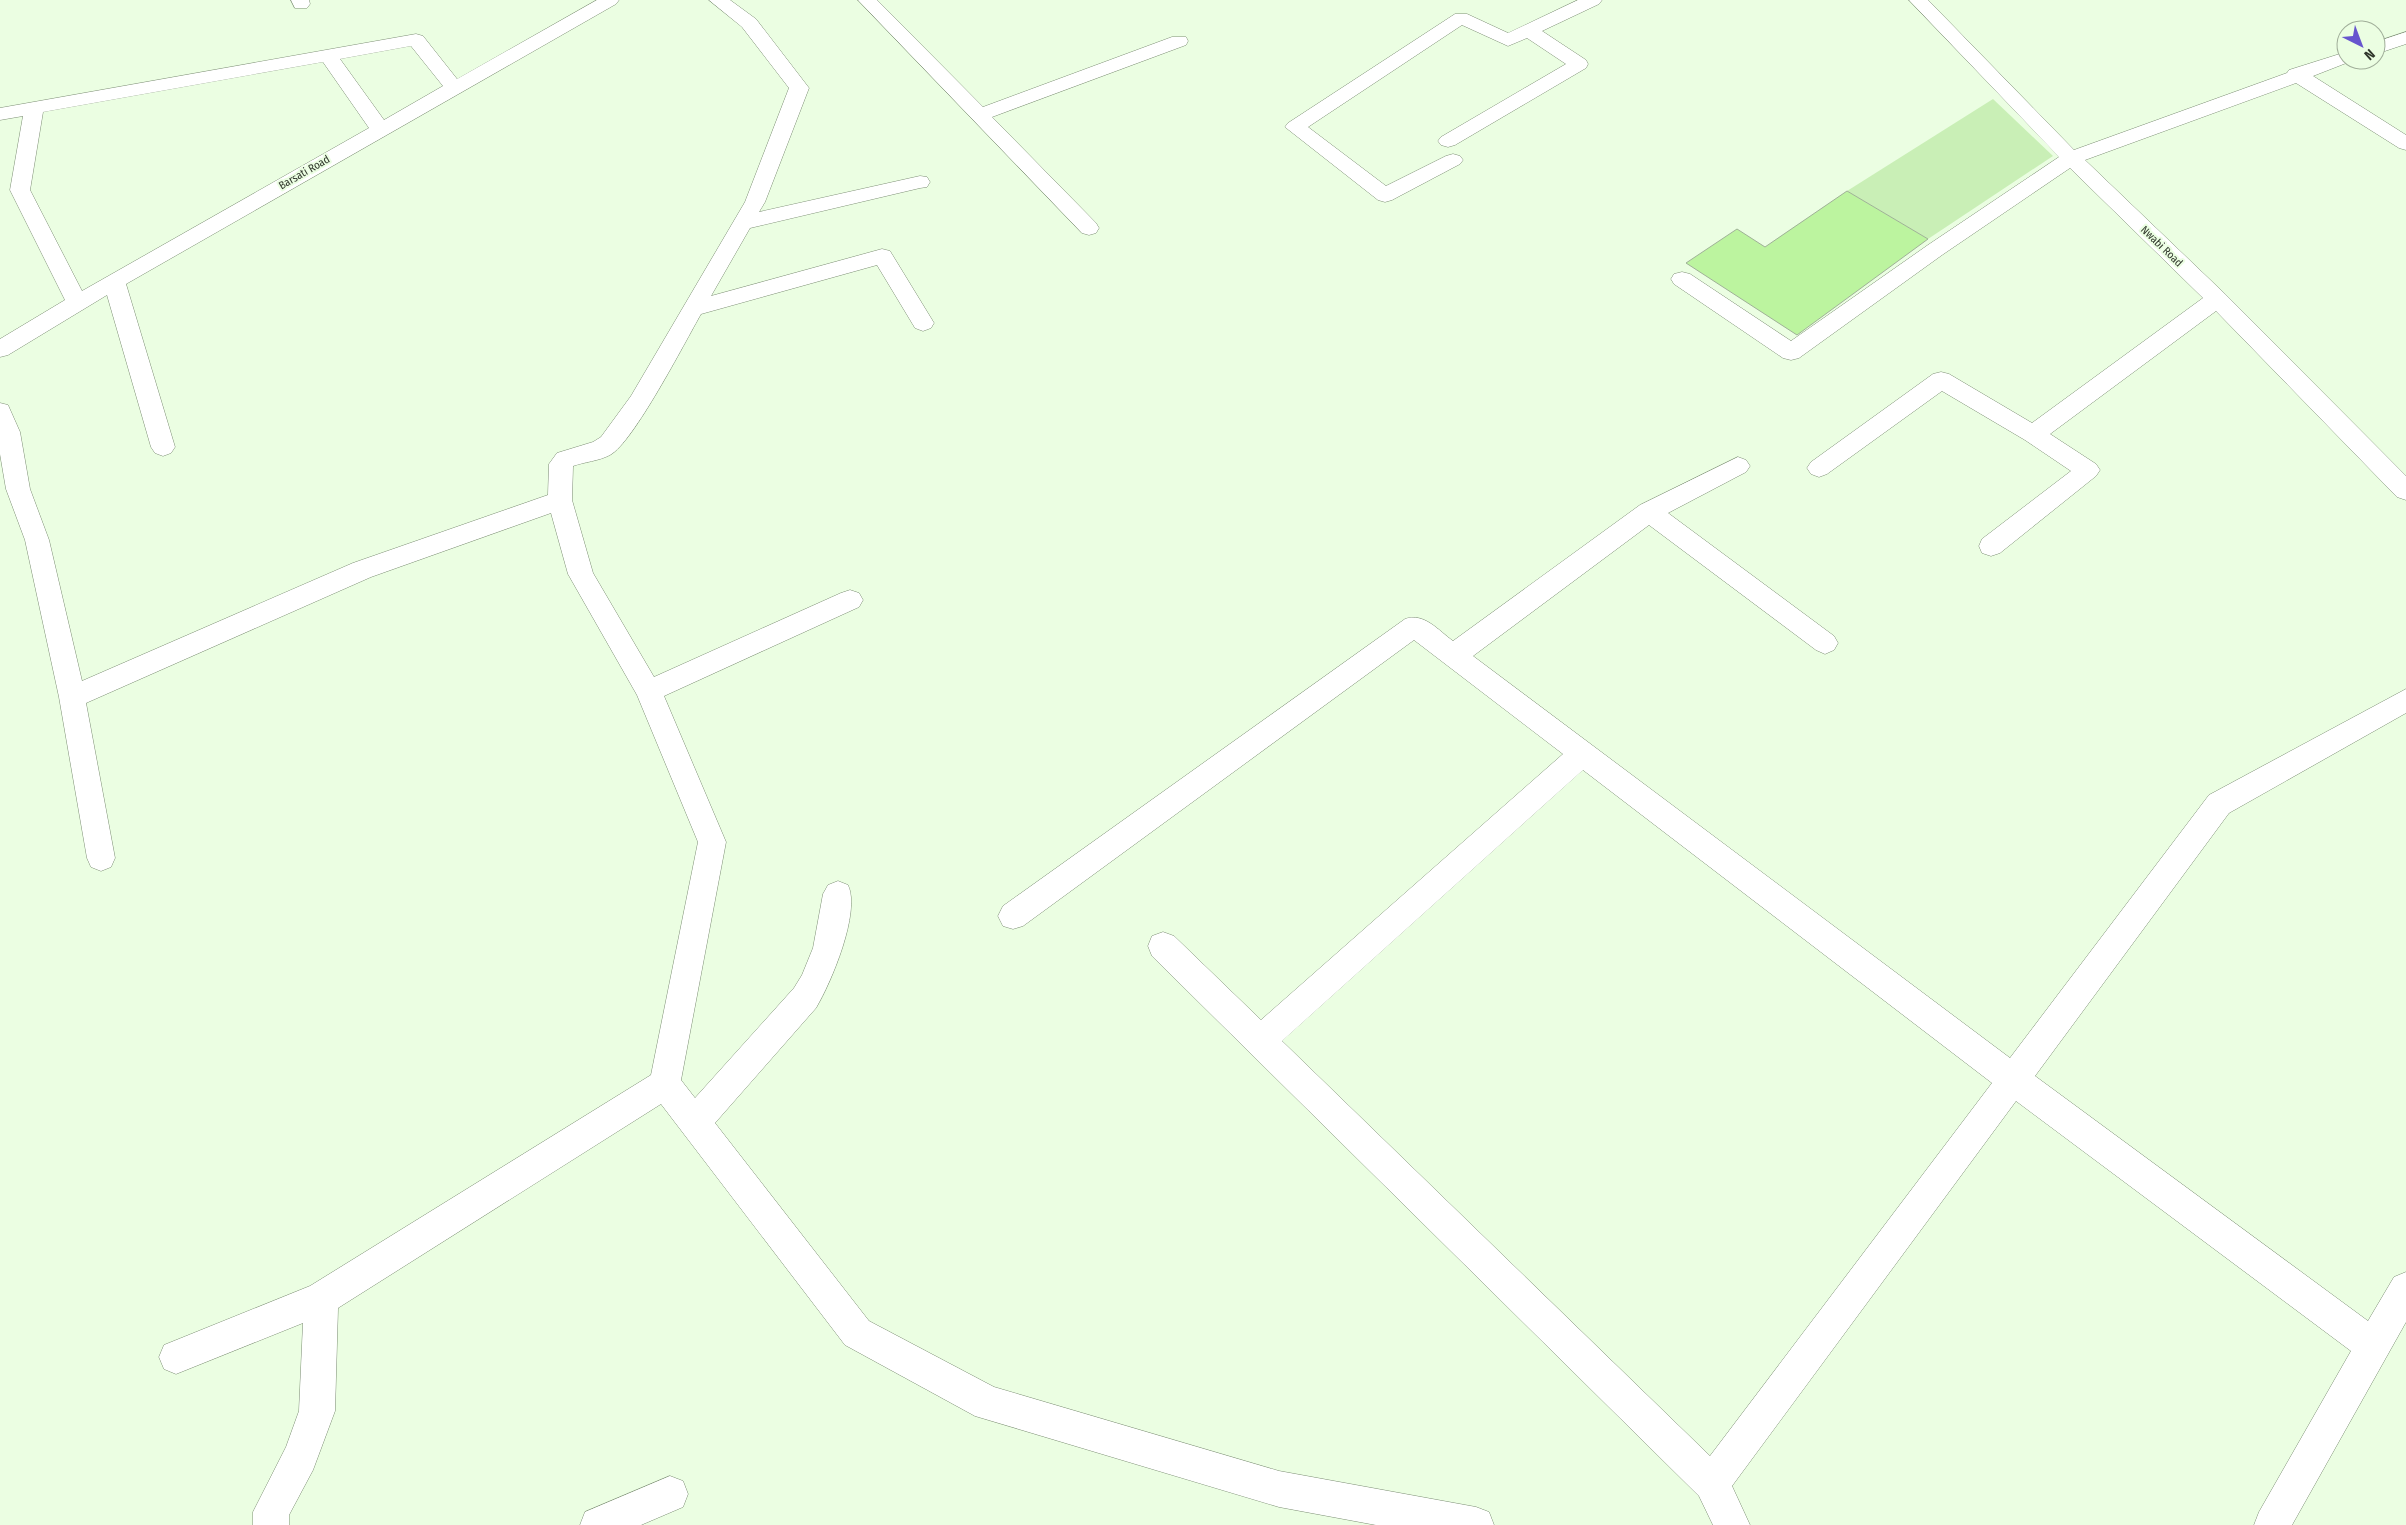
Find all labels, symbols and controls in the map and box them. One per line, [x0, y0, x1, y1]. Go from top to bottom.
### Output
north arrow [2336, 20, 2386, 70]
text: N [2361, 45, 2378, 63]
street label: Barsati Road [276, 153, 332, 192]
street label: Nwabi Road [2138, 223, 2185, 269]

